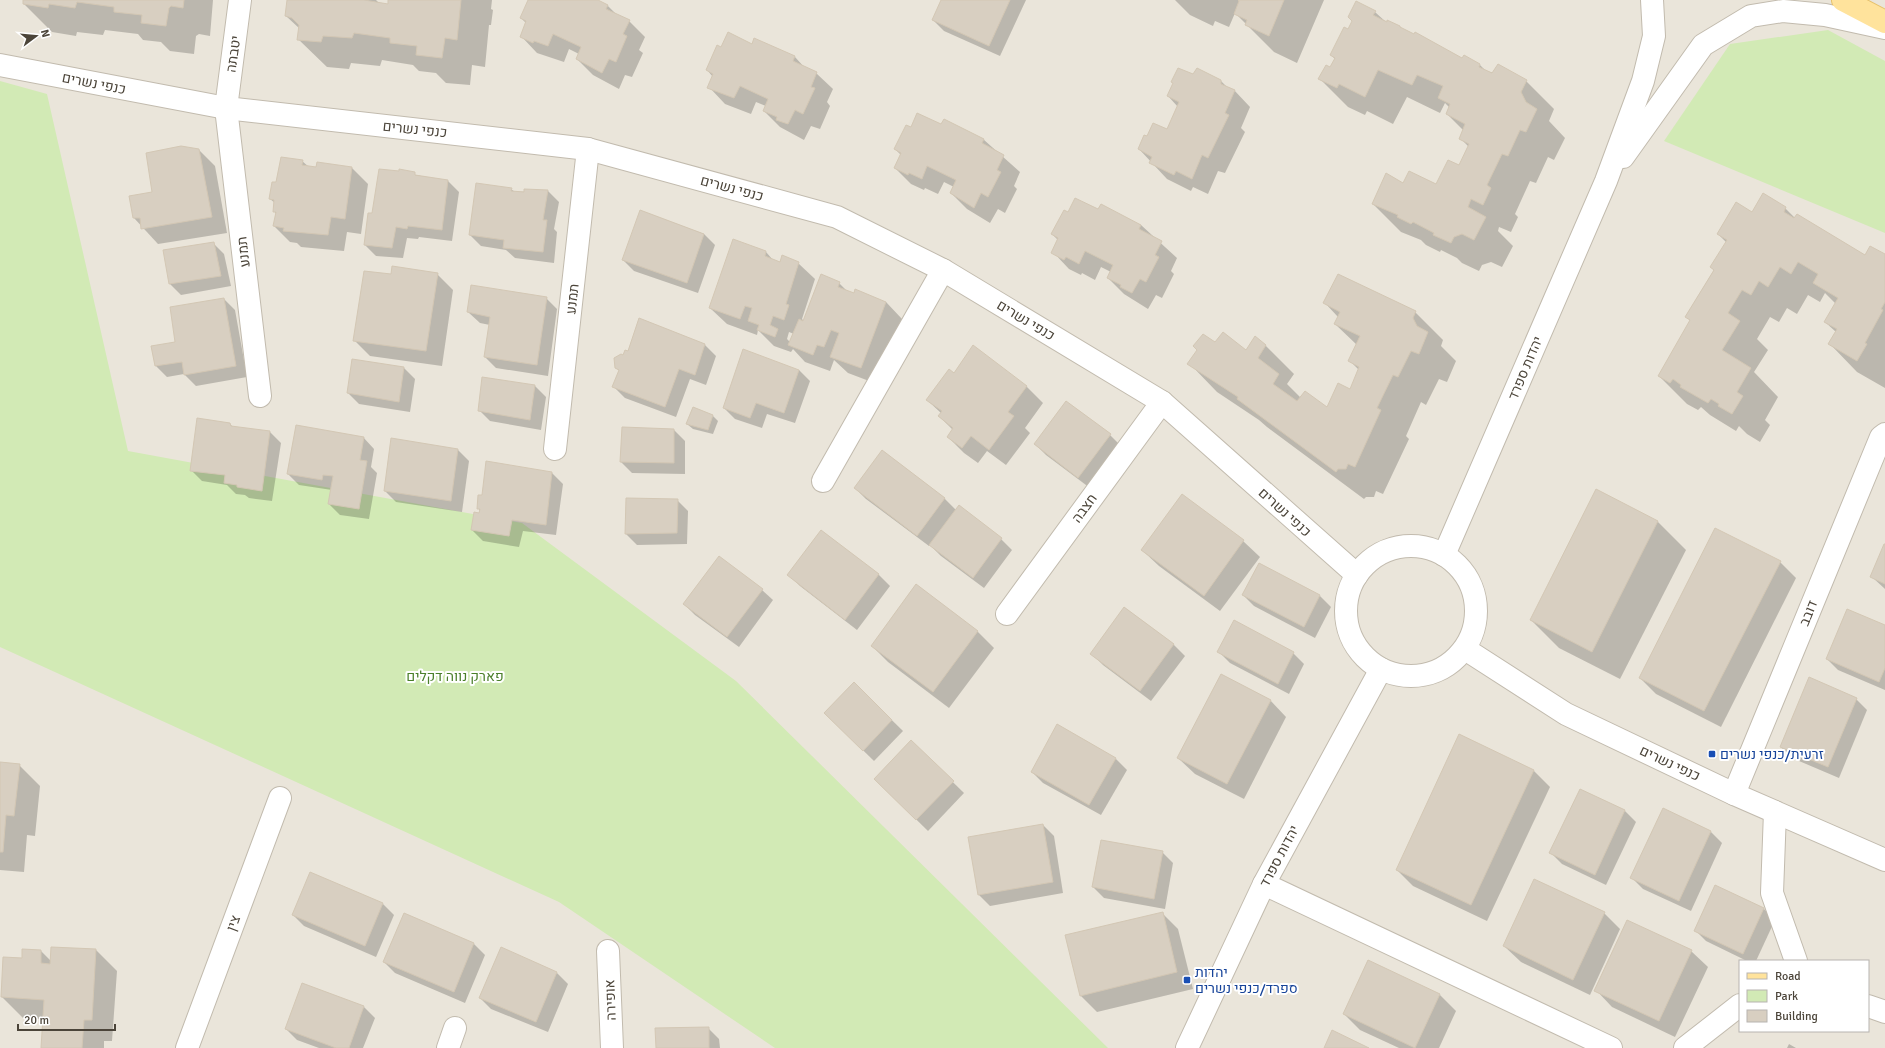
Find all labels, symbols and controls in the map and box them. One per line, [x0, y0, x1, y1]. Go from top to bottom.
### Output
north arrow [16, 16, 56, 56]
text: N [38, 28, 52, 39]
street label: יטבתה [222, 34, 245, 74]
street label: כנפי נשרים [60, 69, 127, 98]
street label: כנפי נשרים [382, 118, 448, 141]
street label: כנפי נשרים [698, 172, 765, 205]
street label: תמנע [233, 236, 254, 268]
street label: תמנע [562, 283, 583, 315]
street label: כנפי נשרים [994, 296, 1058, 344]
street label: יהדות ספרד [1504, 334, 1546, 403]
street label: כנפי נשרים [1255, 484, 1314, 540]
street label: חצבה [1068, 490, 1101, 526]
street label: דובב [1796, 598, 1821, 629]
park label: פארק נווה דקלים [406, 668, 504, 685]
street label: כנפי נשרים [1637, 742, 1703, 785]
place label: זרעית/כנפי נשרים [1720, 746, 1824, 763]
marker: זרעית/כנפי נשרים [1707, 749, 1717, 759]
street label: יהדות ספרד [1256, 822, 1303, 890]
street label: צין [223, 912, 244, 934]
legend [1739, 960, 1869, 1032]
place label: יהדות ספרד/כנפי נשרים [1195, 964, 1298, 997]
text: Road [1775, 969, 1801, 984]
marker: יהדות ספרד/כנפי נשרים [1182, 975, 1192, 985]
street label: אופירה [601, 979, 620, 1021]
text: Park [1775, 989, 1798, 1004]
scale bar [18, 1006, 115, 1032]
text: Building [1775, 1009, 1818, 1024]
text: 20 m [24, 1013, 49, 1028]

